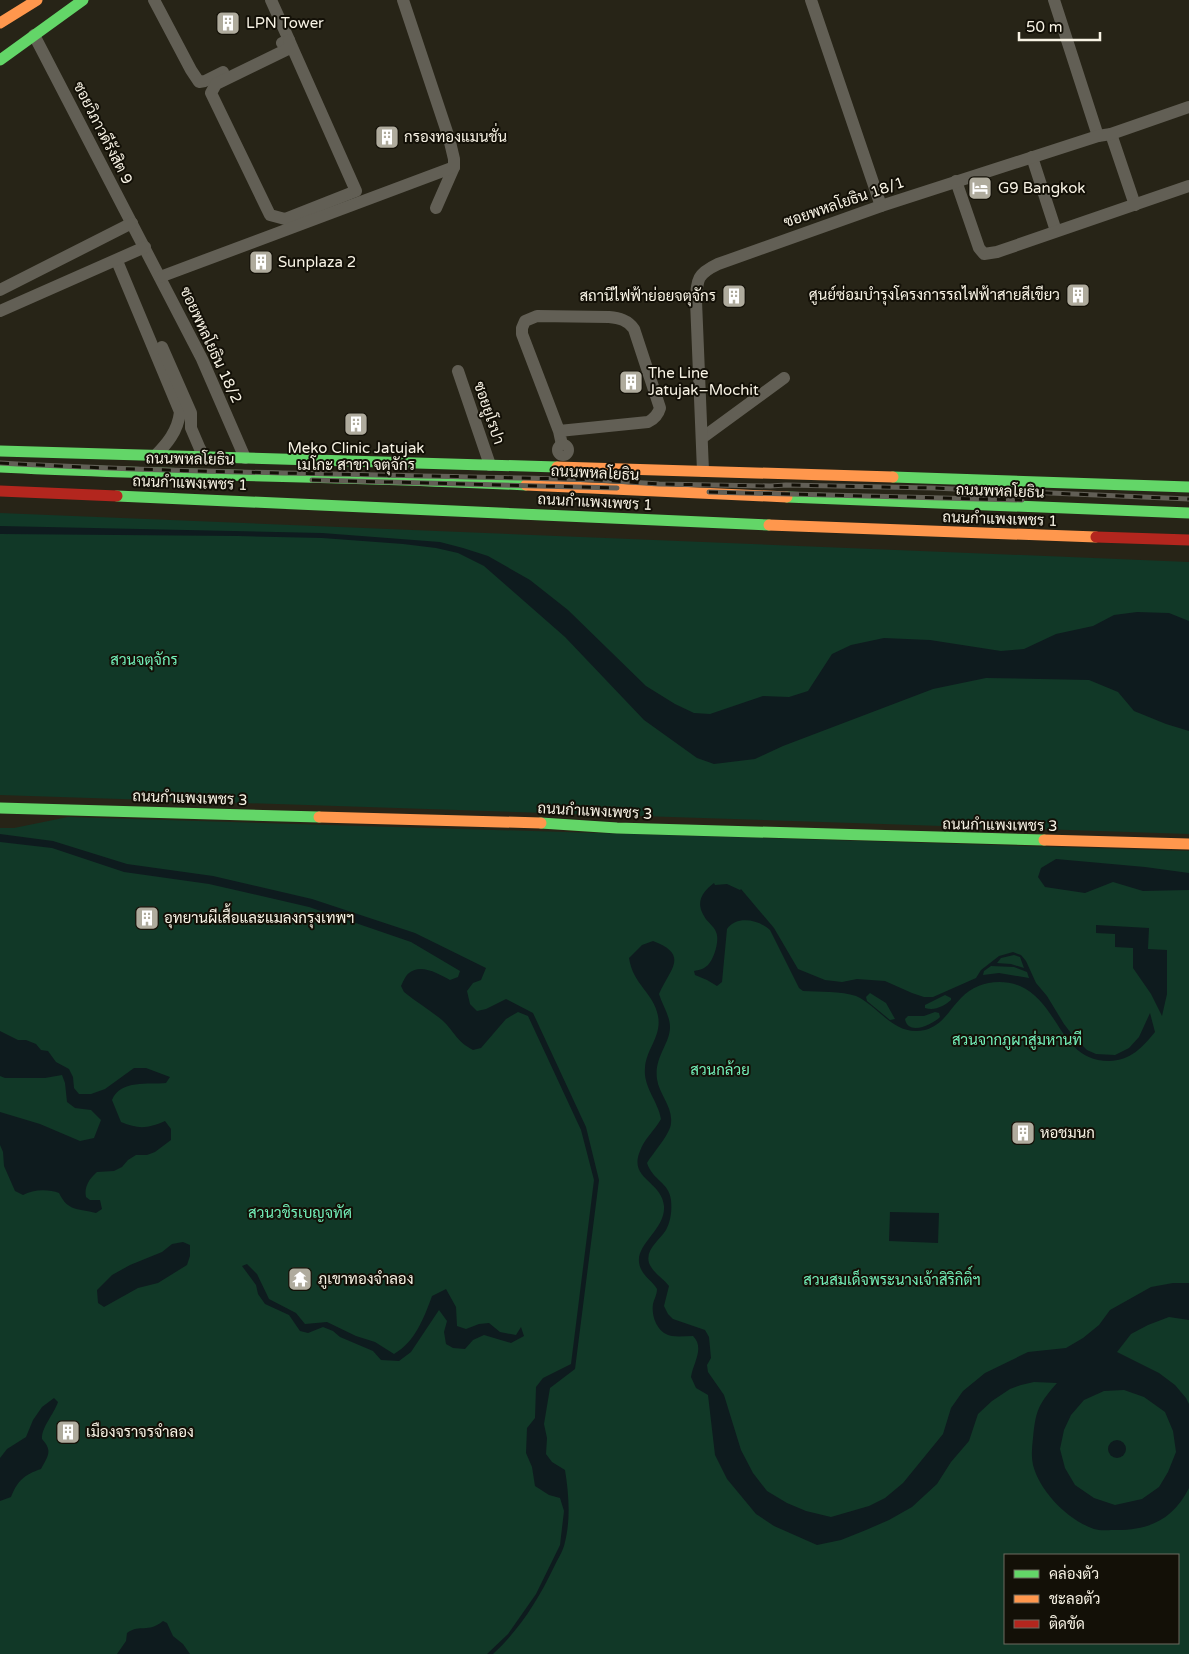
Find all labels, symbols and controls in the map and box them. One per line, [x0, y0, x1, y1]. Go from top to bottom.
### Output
building icon: LPN Tower [215, 10, 241, 36]
scale bar [1019, 10, 1100, 42]
place label: LPN Tower [246, 14, 324, 32]
text: 50 m [1026, 18, 1063, 36]
street label: ซอยวิภาวดีรังสิต 9 [69, 78, 137, 187]
place label: กรองทองแมนชั่น [404, 122, 507, 146]
building icon: กรองทองแมนชั่น [374, 124, 400, 150]
street label: ซอยพหลโยธิน 18/1 [781, 172, 907, 231]
hotel icon: G9 Bangkok [967, 175, 993, 201]
place label: G9 Bangkok [998, 179, 1085, 197]
building icon: Sunplaza 2 [248, 249, 274, 275]
place label: Sunplaza 2 [278, 253, 356, 271]
building icon: ศูนย์ซ่อมบำรุงโครงการรถไฟฟ้าสายสีเขียว [1065, 282, 1091, 308]
street label: ซอยพหลโยธิน 18/2 [176, 283, 247, 406]
building icon: สถานีไฟฟ้าย่อยจตุจักร [721, 283, 747, 309]
place label: ศูนย์ซ่อมบำรุงโครงการรถไฟฟ้าสายสีเขียว [809, 285, 1060, 306]
place label: สถานีไฟฟ้าย่อยจตุจักร [579, 286, 716, 307]
place label: The Line Jatujak–Mochit [648, 364, 759, 399]
building icon: The Line Jatujak–Mochit [618, 369, 644, 395]
street label: ซอยยูโรปา [469, 379, 509, 447]
building icon: Meko Clinic Jatujak เมโกะ สาขา จตุจักร [343, 411, 369, 437]
place label: Meko Clinic Jatujak เมโกะ สาขา จตุจักร [287, 439, 425, 476]
street label: ถนนพหลโยธิน [145, 448, 235, 469]
street label: ถนนพหลโยธิน [550, 461, 640, 484]
street label: ถนนกำแพงเพชร 1 [132, 472, 248, 494]
street label: ถนนพหลโยธิน [955, 479, 1045, 502]
street label: ถนนกำแพงเพชร 1 [537, 490, 653, 514]
street label: ถนนกำแพงเพชร 1 [942, 508, 1058, 530]
park label: สวนจตุจักร [110, 651, 178, 671]
street label: ถนนกำแพงเพชร 3 [132, 787, 248, 809]
street label: ถนนกำแพงเพชร 3 [537, 799, 653, 823]
street label: ถนนกำแพงเพชร 3 [942, 815, 1058, 835]
place label: อุทยานผีเสื้อและแมลงกรุงเทพฯ [164, 903, 355, 929]
building icon: อุทยานผีเสื้อและแมลงกรุงเทพฯ [134, 905, 160, 931]
park label: สวนจากภูผาสู่มหานที [952, 1030, 1082, 1050]
park label: สวนกล้วย [690, 1060, 750, 1079]
building icon: หอชมนก [1010, 1120, 1036, 1146]
place label: หอชมนก [1040, 1124, 1095, 1142]
park label: สวนวชิรเบญจทัศ [248, 1204, 352, 1222]
park label: สวนสมเด็จพระนางเจ้าสิริกิติ์ฯ [803, 1265, 981, 1289]
temple icon: ภูเขาทองจำลอง [287, 1266, 313, 1292]
place label: ภูเขาทองจำลอง [318, 1270, 413, 1289]
building icon: เมืองจราจรจำลอง [55, 1419, 81, 1445]
place label: เมืองจราจรจำลอง [86, 1422, 194, 1441]
legend [1004, 1554, 1179, 1644]
text: คล่องตัว [1049, 1564, 1099, 1583]
text: ชะลอตัว [1049, 1590, 1100, 1608]
text: ติดขัด [1049, 1615, 1085, 1633]

